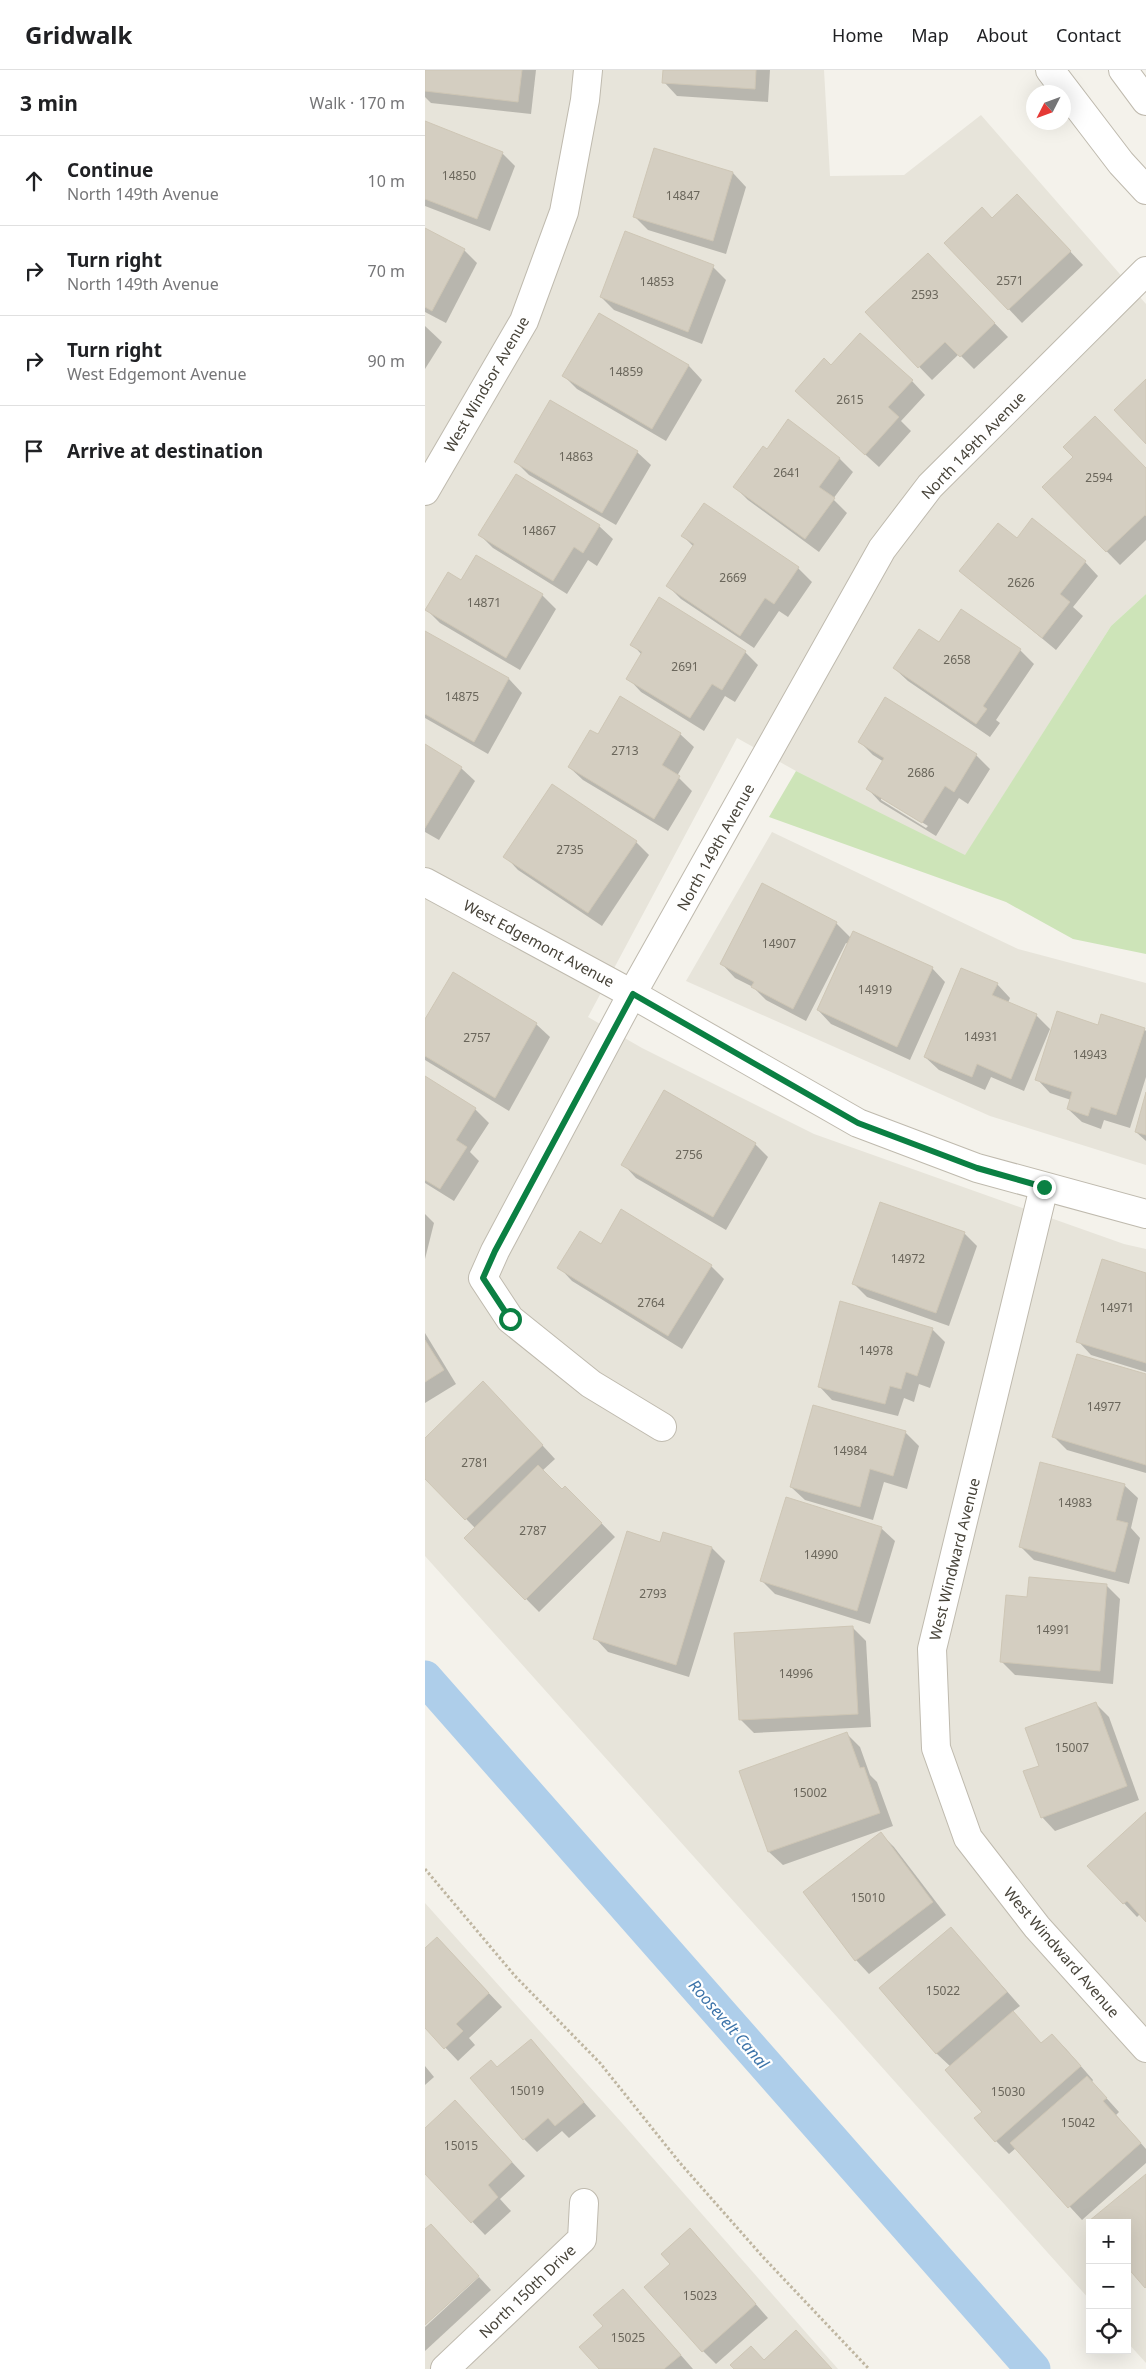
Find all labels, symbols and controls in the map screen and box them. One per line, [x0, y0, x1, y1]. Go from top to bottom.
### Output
text: Gridwalk [25, 18, 132, 51]
text: Home [832, 23, 883, 47]
text: Map [911, 23, 949, 47]
text: About [977, 23, 1028, 47]
text: Contact [1056, 23, 1121, 47]
north arrow [1026, 85, 1071, 130]
text: 3 min [20, 89, 78, 117]
text: Walk · 170 m [310, 92, 405, 114]
text: Continue [67, 157, 153, 183]
icon: ahead [20, 167, 48, 195]
house number: 14850 [442, 167, 476, 184]
text: 10 m [368, 170, 405, 192]
text: North 149th Avenue [67, 183, 219, 205]
house number: 14847 [666, 187, 700, 204]
text: Turn right [67, 247, 162, 273]
icon: right [20, 257, 48, 285]
text: 70 m [368, 260, 405, 282]
house number: 2571 [996, 272, 1024, 289]
text: North 149th Avenue [67, 273, 219, 295]
house number: 14853 [640, 273, 674, 290]
house number: 2593 [911, 286, 939, 303]
street label: West Windsor Avenue [439, 312, 533, 456]
text: Turn right [67, 337, 162, 363]
icon: right [20, 347, 48, 375]
text: 90 m [368, 350, 405, 372]
text: West Edgemont Avenue [67, 363, 246, 385]
house number: 14859 [609, 363, 643, 380]
street label: North 149th Avenue [916, 387, 1030, 503]
house number: 2615 [836, 391, 864, 408]
icon: arrive [20, 437, 48, 465]
text: Arrive at destination [67, 438, 263, 464]
house number: 14863 [559, 448, 593, 465]
house number: 2641 [773, 464, 801, 481]
house number: 2594 [1085, 469, 1113, 486]
house number: 14867 [522, 522, 556, 539]
house number: 2669 [719, 569, 747, 586]
house number: 2626 [1007, 574, 1035, 591]
house number: 14871 [467, 594, 501, 611]
house number: 2658 [943, 651, 971, 668]
house number: 2691 [671, 658, 699, 675]
house number: 14875 [445, 688, 479, 705]
house number: 2713 [611, 742, 639, 759]
house number: 2686 [907, 764, 935, 781]
street label: North 149th Avenue [672, 780, 758, 914]
house number: 2735 [556, 841, 584, 858]
street label: West Edgemont Avenue [460, 895, 618, 991]
house number: 14907 [762, 935, 796, 952]
house number: 14919 [858, 981, 892, 998]
house number: 14931 [964, 1028, 998, 1045]
house number: 2757 [463, 1029, 491, 1046]
house number: 14943 [1073, 1046, 1107, 1063]
house number: 2756 [675, 1146, 703, 1163]
route end [1033, 1176, 1056, 1199]
house number: 14972 [891, 1250, 925, 1267]
house number: 2764 [637, 1294, 665, 1311]
house number: 14971 [1100, 1299, 1134, 1316]
route start [499, 1308, 522, 1331]
house number: 14978 [859, 1342, 893, 1359]
house number: 14977 [1087, 1398, 1121, 1415]
house number: 14984 [833, 1442, 867, 1459]
house number: 2781 [461, 1454, 489, 1471]
street label: West Windward Avenue [924, 1476, 984, 1642]
house number: 14983 [1058, 1494, 1092, 1511]
house number: 2787 [519, 1522, 547, 1539]
house number: 14990 [804, 1546, 838, 1563]
house number: 2793 [639, 1585, 667, 1602]
house number: 14991 [1036, 1621, 1070, 1638]
house number: 14996 [779, 1665, 813, 1682]
house number: 15007 [1055, 1739, 1089, 1756]
house number: 15002 [793, 1784, 827, 1801]
street label: West Windward Avenue [1000, 1882, 1124, 2022]
house number: 15010 [851, 1889, 885, 1906]
water label: Roosevelt Canal [684, 1975, 775, 2074]
house number: 15022 [926, 1982, 960, 1999]
house number: 15019 [510, 2082, 544, 2099]
house number: 15030 [991, 2083, 1025, 2100]
house number: 15042 [1061, 2114, 1095, 2131]
house number: 15015 [444, 2137, 478, 2154]
map controls [1086, 2219, 1131, 2354]
button: + [1086, 2219, 1131, 2264]
street label: North 150th Drive [474, 2240, 580, 2342]
button: − [1086, 2264, 1131, 2309]
house number: 15023 [683, 2287, 717, 2304]
button: locate [1086, 2309, 1131, 2354]
house number: 15025 [611, 2329, 645, 2346]

